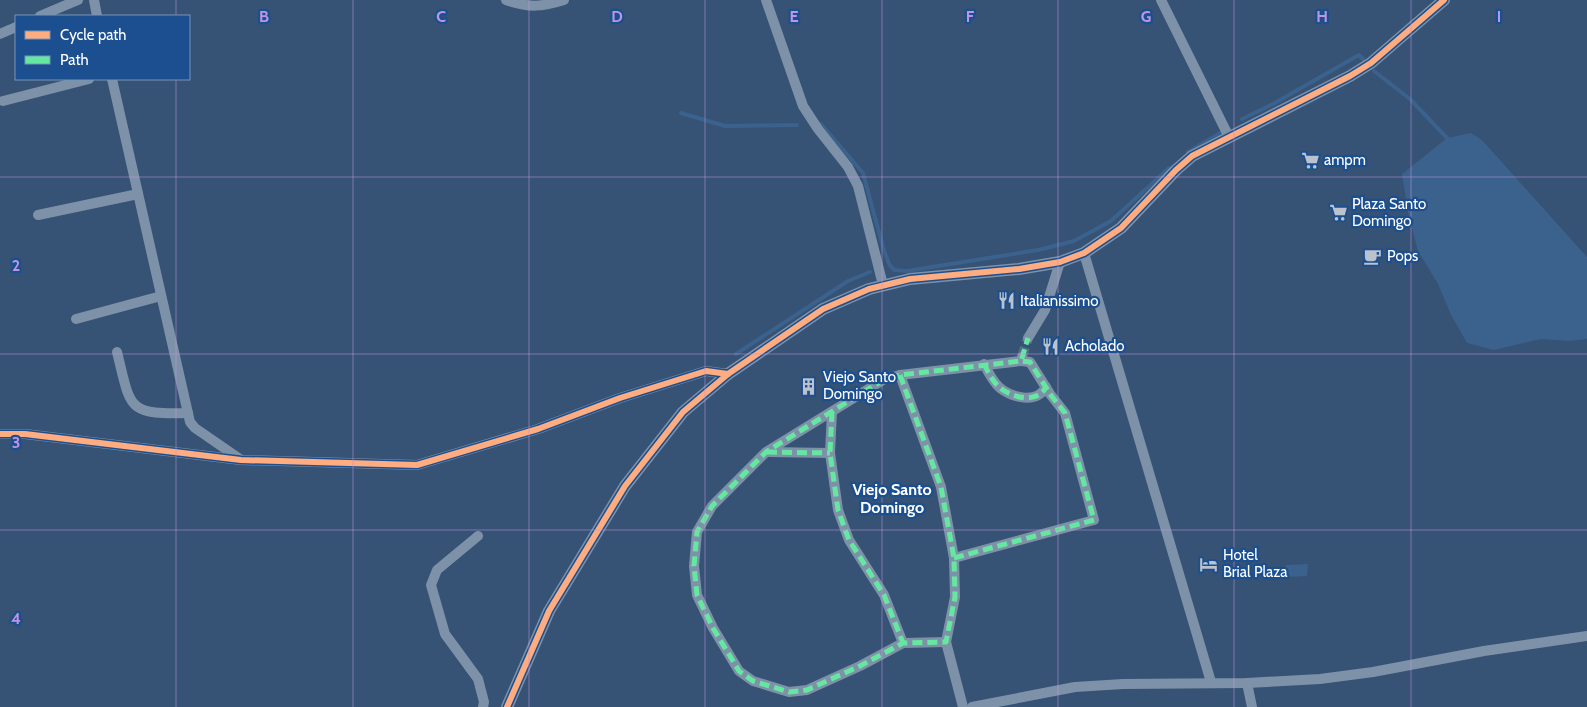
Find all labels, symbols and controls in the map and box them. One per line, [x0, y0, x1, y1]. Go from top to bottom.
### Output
text: B [259, 7, 269, 26]
text: C [436, 7, 446, 26]
text: D [611, 7, 623, 26]
text: E [789, 7, 799, 26]
text: F [966, 7, 975, 26]
text: G [1141, 7, 1151, 26]
text: H [1316, 7, 1328, 26]
text: I [1497, 7, 1501, 26]
legend [15, 15, 190, 80]
text: Cycle path [60, 26, 126, 44]
text: Path [60, 51, 89, 69]
supermarket icon: ampm [1300, 150, 1320, 170]
place label: ampm [1324, 151, 1366, 169]
place label: Plaza Santo Domingo [1352, 195, 1426, 230]
supermarket icon: Plaza Santo Domingo [1328, 203, 1348, 223]
cafe icon: Pops [1363, 246, 1383, 266]
place label: Pops [1387, 247, 1418, 265]
text: 2 [12, 256, 20, 275]
restaurant icon: Italianissimo [996, 291, 1016, 311]
place label: Italianissimo [1020, 292, 1098, 310]
restaurant icon: Acholado [1041, 336, 1061, 356]
place label: Acholado [1065, 337, 1125, 355]
place label: Viejo Santo Domingo [823, 368, 896, 403]
building icon: Viejo Santo Domingo [799, 376, 819, 396]
text: 3 [12, 433, 20, 452]
district label: Viejo Santo Domingo [852, 480, 932, 517]
place label: Hotel Brial Plaza [1223, 546, 1288, 581]
hotel icon: Hotel Brial Plaza [1199, 554, 1219, 574]
text: 4 [11, 609, 21, 628]

